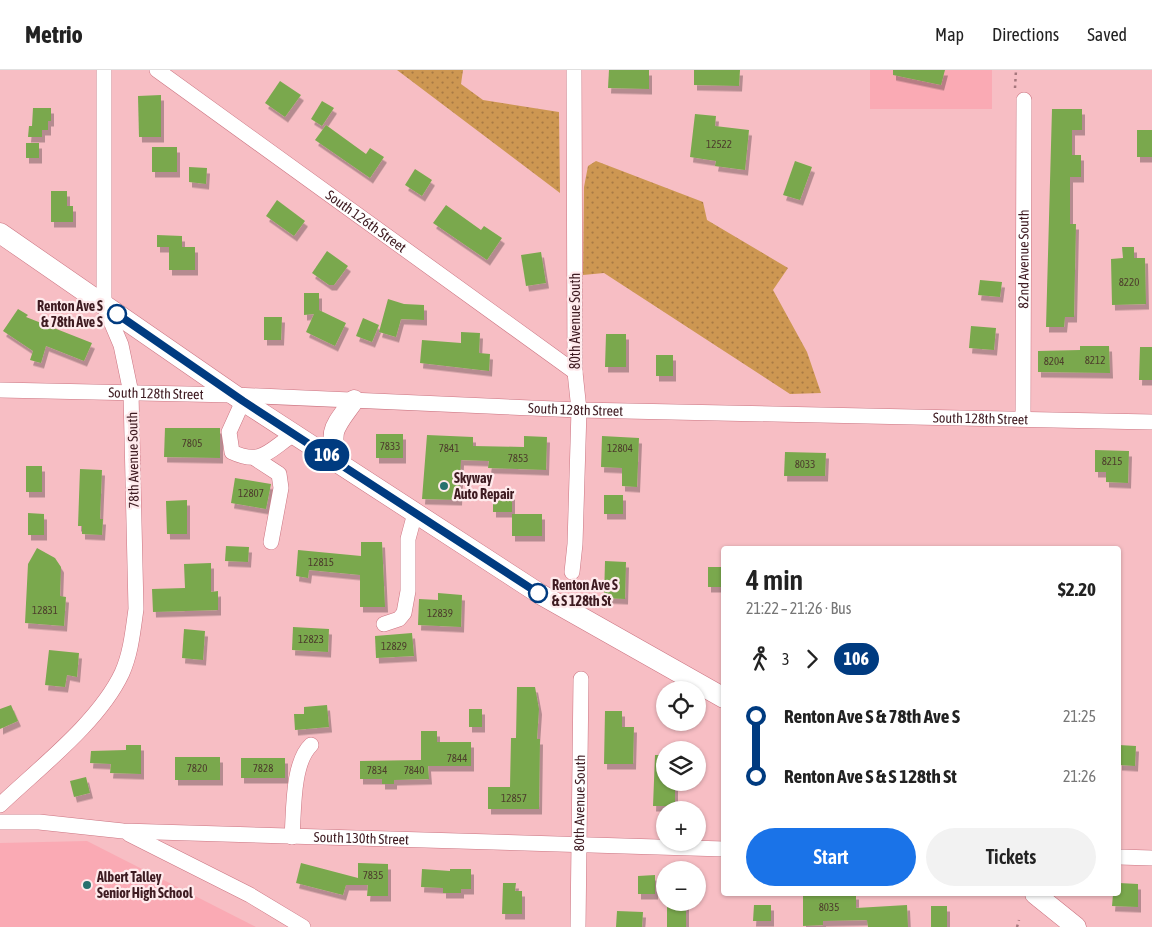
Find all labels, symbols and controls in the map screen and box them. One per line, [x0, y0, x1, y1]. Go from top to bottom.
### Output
text: Metrio [25, 21, 83, 48]
text: Map [935, 24, 964, 45]
text: Directions [992, 24, 1059, 45]
text: Saved [1087, 24, 1127, 45]
house number: 12522 [706, 138, 732, 150]
street label: South 126th Street [323, 187, 409, 255]
street label: 82nd Avenue South [1015, 209, 1032, 309]
street label: 80th Avenue South [567, 273, 583, 369]
house number: 8220 [1119, 276, 1139, 288]
place label: Renton Ave S & 78th Ave S [37, 298, 103, 330]
marker: Renton Ave S & 78th Ave S [107, 304, 127, 324]
house number: 8212 [1085, 354, 1105, 366]
house number: 8204 [1044, 355, 1064, 367]
street label: South 128th Street [108, 384, 204, 402]
street label: South 128th Street [528, 400, 623, 419]
street label: South 128th Street [933, 409, 1028, 427]
street label: 78th Avenue South [124, 412, 142, 508]
house number: 7805 [182, 437, 202, 449]
line badge: 106 [298, 439, 356, 471]
house number: 7833 [380, 440, 400, 452]
house number: 7841 [439, 442, 459, 454]
house number: 12804 [607, 442, 633, 454]
text: 106 [314, 444, 340, 465]
house number: 7853 [508, 452, 528, 464]
house number: 8215 [1102, 455, 1122, 467]
house number: 8033 [795, 458, 815, 470]
place label: Skyway Auto Repair [453, 470, 515, 502]
marker: Skyway Auto Repair [438, 480, 450, 492]
house number: 12807 [238, 487, 264, 499]
house number: 12815 [308, 556, 334, 568]
text: 4 min [746, 564, 803, 596]
place label: Renton Ave S & S 128th St [552, 577, 618, 609]
text: $2.20 [1058, 578, 1096, 600]
marker: Renton Ave S & S 128th St [528, 583, 548, 603]
text: 21:22 – 21:26 · Bus [746, 599, 851, 617]
house number: 12831 [32, 604, 58, 616]
house number: 12839 [427, 607, 453, 619]
house number: 12823 [298, 633, 324, 645]
house number: 12829 [381, 640, 407, 652]
icon: walk [746, 645, 774, 673]
icon: forward [798, 645, 826, 673]
text: 106 [844, 648, 869, 669]
text: 3 [782, 650, 790, 668]
map controls [656, 681, 706, 911]
button: locate [656, 681, 706, 731]
text: Renton Ave S & 78th Ave S [784, 705, 960, 727]
text: 21:25 [1063, 707, 1096, 725]
button: layers [656, 741, 706, 791]
house number: 7844 [447, 752, 467, 764]
street label: 80th Avenue South [571, 755, 588, 851]
house number: 7820 [187, 762, 207, 774]
house number: 7828 [253, 762, 273, 774]
house number: 7834 [367, 764, 387, 776]
house number: 7840 [404, 764, 424, 776]
text: Renton Ave S & S 128th St [784, 765, 957, 787]
text: 21:26 [1063, 767, 1096, 785]
house number: 12857 [501, 792, 527, 804]
button: + [656, 801, 706, 851]
button: Start [746, 828, 916, 886]
button: Tickets [926, 828, 1096, 886]
street label: South 130th Street [314, 829, 409, 848]
button: − [656, 861, 706, 911]
place label: Albert Talley Senior High School [96, 869, 193, 901]
house number: 7835 [363, 869, 383, 881]
marker: Albert Talley Senior High School [81, 879, 93, 891]
house number: 8035 [819, 901, 839, 913]

